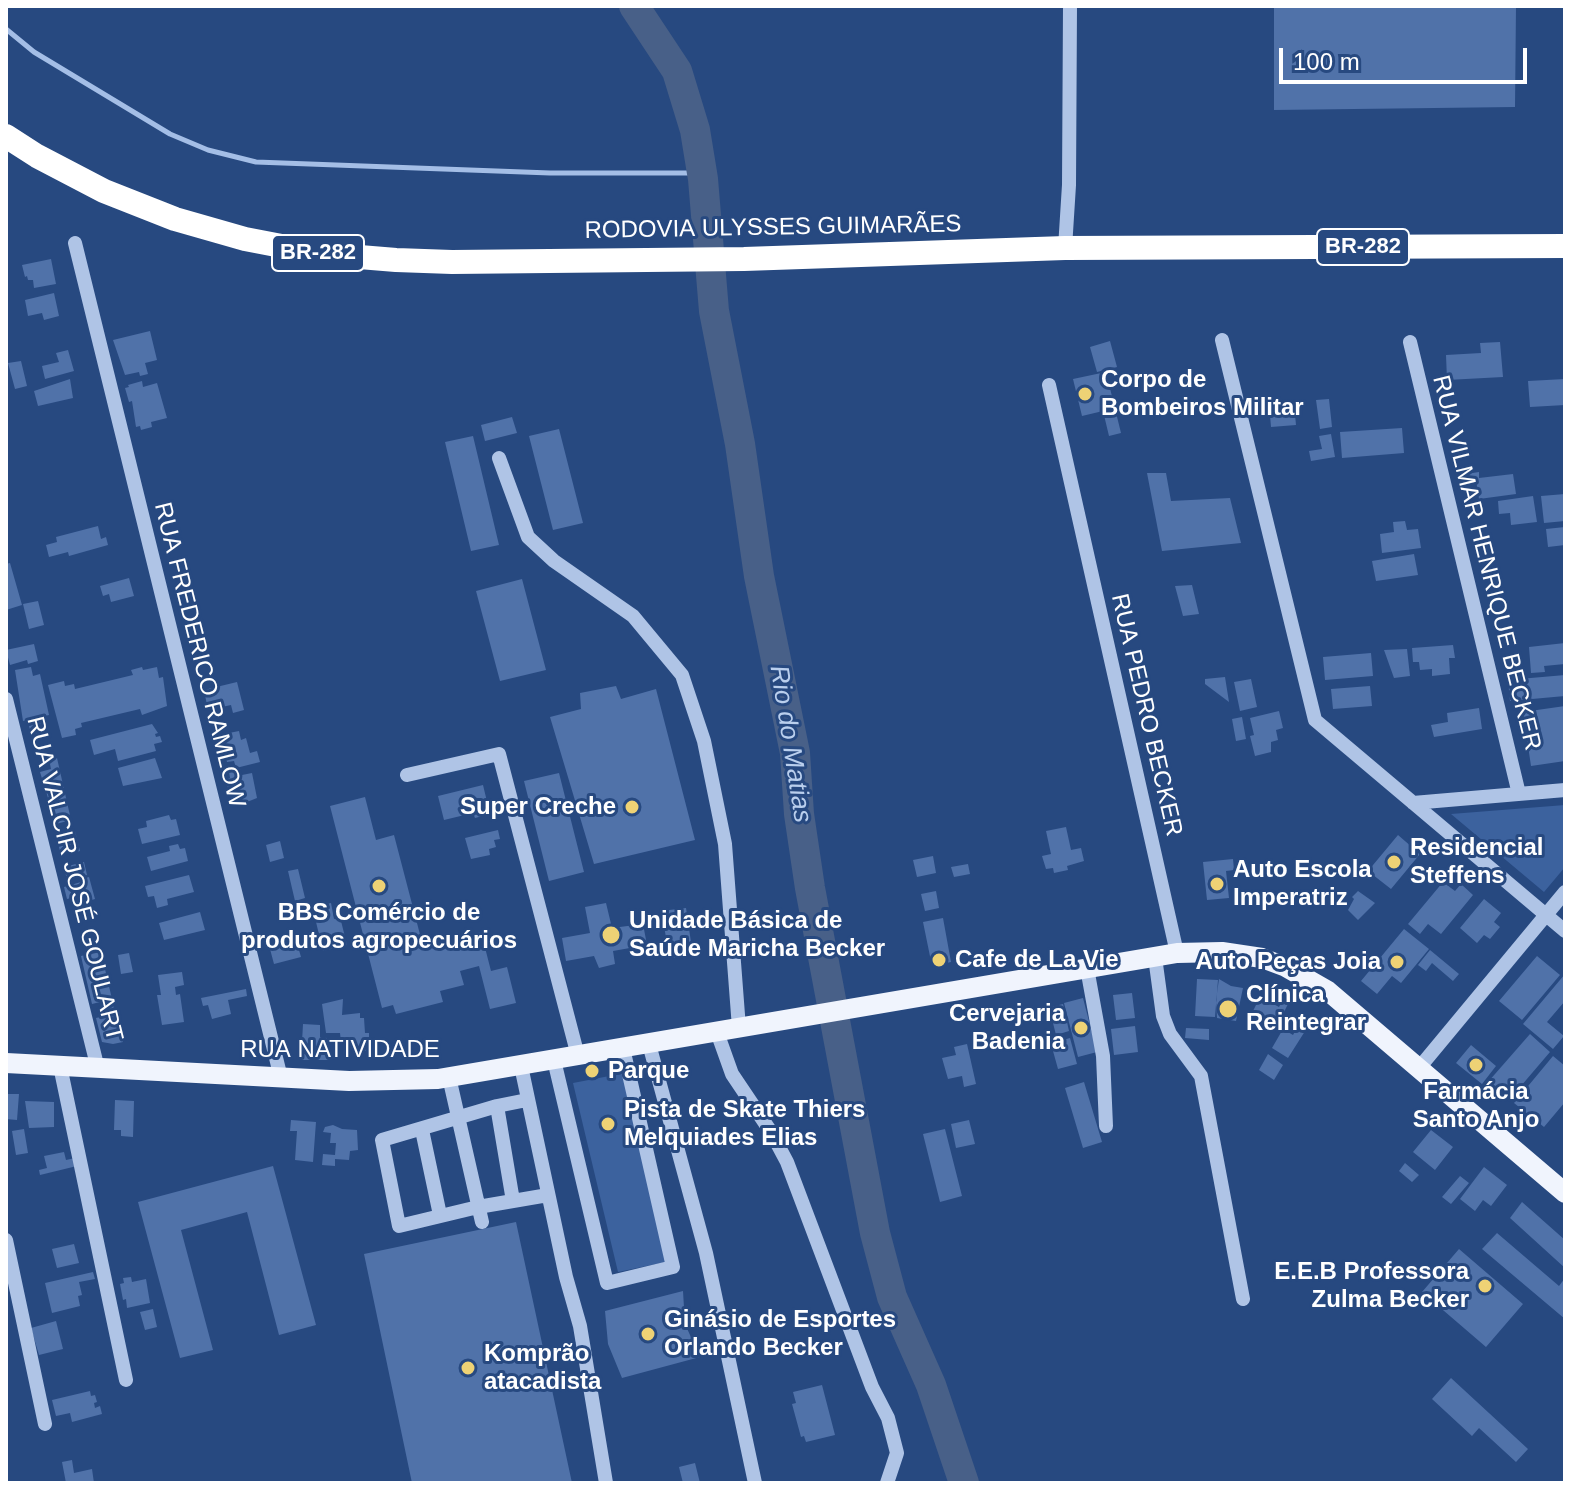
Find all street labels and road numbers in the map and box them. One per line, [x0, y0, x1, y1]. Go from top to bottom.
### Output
street label: RODOVIA ULYSSES GUIMARÃES [584, 210, 962, 246]
road number: BR-282 [1317, 229, 1409, 265]
road number: BR-282 [272, 235, 364, 271]
street label: RUA VILMAR HENRIQUE BECKER [1425, 373, 1547, 753]
street label: RUA FREDERICO RAMLOW [147, 499, 251, 811]
street label: RUA PEDRO BECKER [1104, 591, 1188, 839]
street label: RUA VALCIR JOSÉ GOULART [20, 714, 128, 1044]
street label: RUA NATIVIDADE [240, 1036, 440, 1064]

